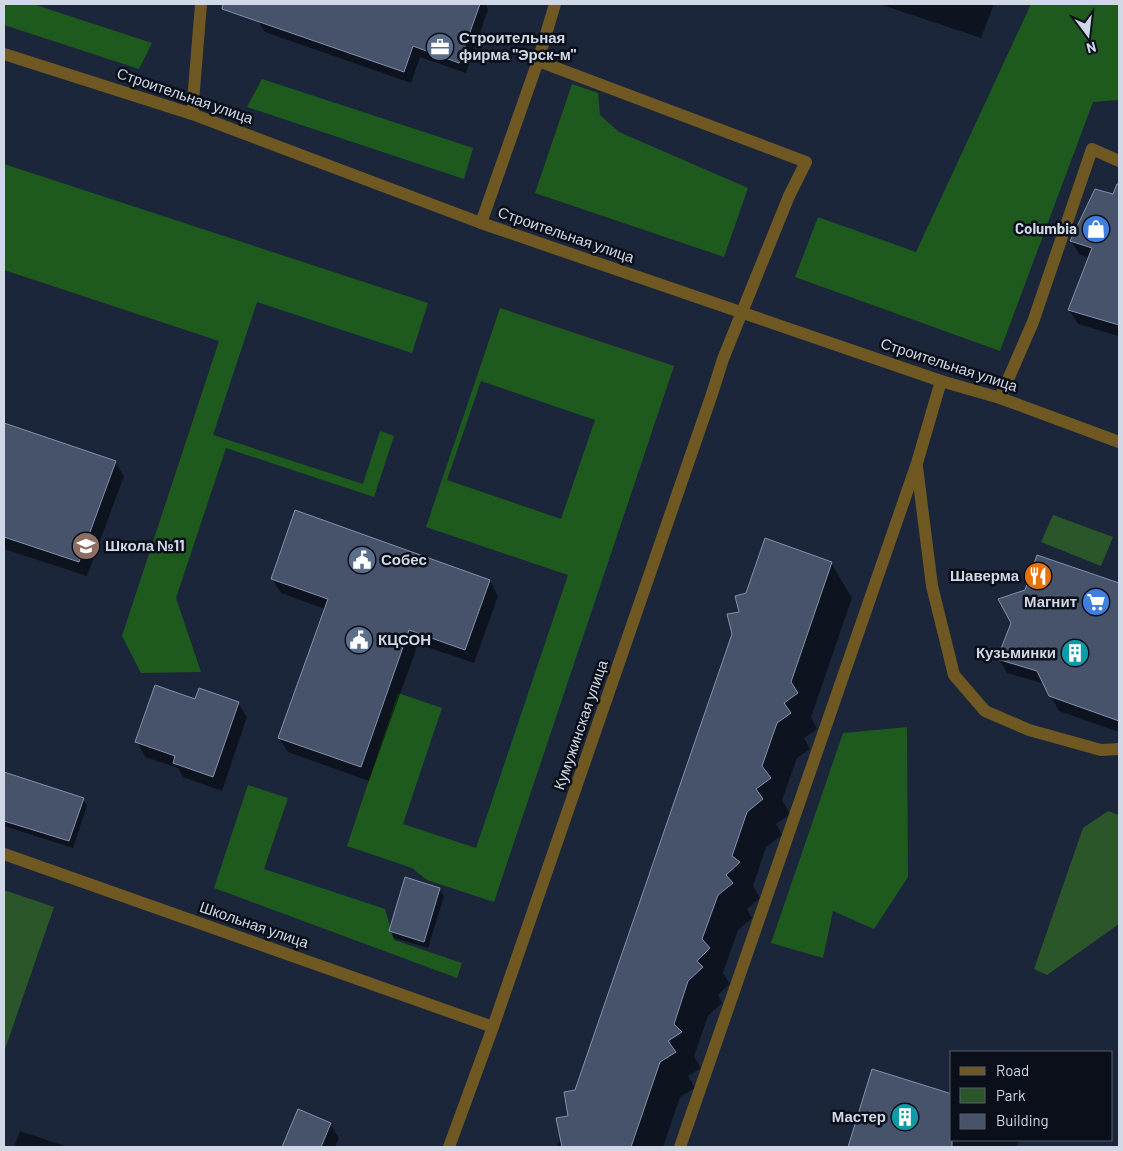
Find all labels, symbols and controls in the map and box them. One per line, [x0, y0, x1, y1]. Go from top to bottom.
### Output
north arrow [1063, 10, 1113, 60]
place label: Строительная фирма "Эрск-м" [459, 28, 577, 63]
office icon: Строительная фирма "Эрск-м" [425, 32, 455, 62]
text: N [1085, 39, 1098, 57]
street label: Строительная улица [115, 63, 256, 127]
street label: Строительная улица [496, 202, 637, 266]
shop icon: Columbia [1081, 214, 1111, 244]
place label: Columbia [1015, 219, 1077, 237]
street label: Строительная улица [879, 333, 1021, 395]
school or university icon: Школа №11 [71, 531, 101, 561]
place label: Школа №11 [105, 536, 185, 554]
public building icon: Собес [347, 545, 377, 575]
place label: Собес [381, 550, 427, 568]
restaurant icon: Шаверма [1023, 561, 1053, 591]
place label: Шаверма [950, 566, 1020, 584]
supermarket icon: Магнит [1081, 587, 1111, 617]
place label: Магнит [1024, 592, 1077, 610]
public building icon: КЦСОН [344, 625, 374, 655]
place label: КЦСОН [378, 630, 431, 648]
building icon: Кузьминки [1060, 638, 1090, 668]
place label: Кузьминки [976, 643, 1056, 661]
street label: Кумужинская улица [549, 657, 611, 792]
street label: Школьная улица [197, 897, 312, 951]
legend [950, 1051, 1113, 1141]
text: Road [996, 1061, 1029, 1079]
text: Park [996, 1086, 1026, 1104]
building icon: Мастер [890, 1102, 920, 1132]
place label: Мастер [832, 1107, 886, 1125]
text: Building [996, 1111, 1049, 1129]

